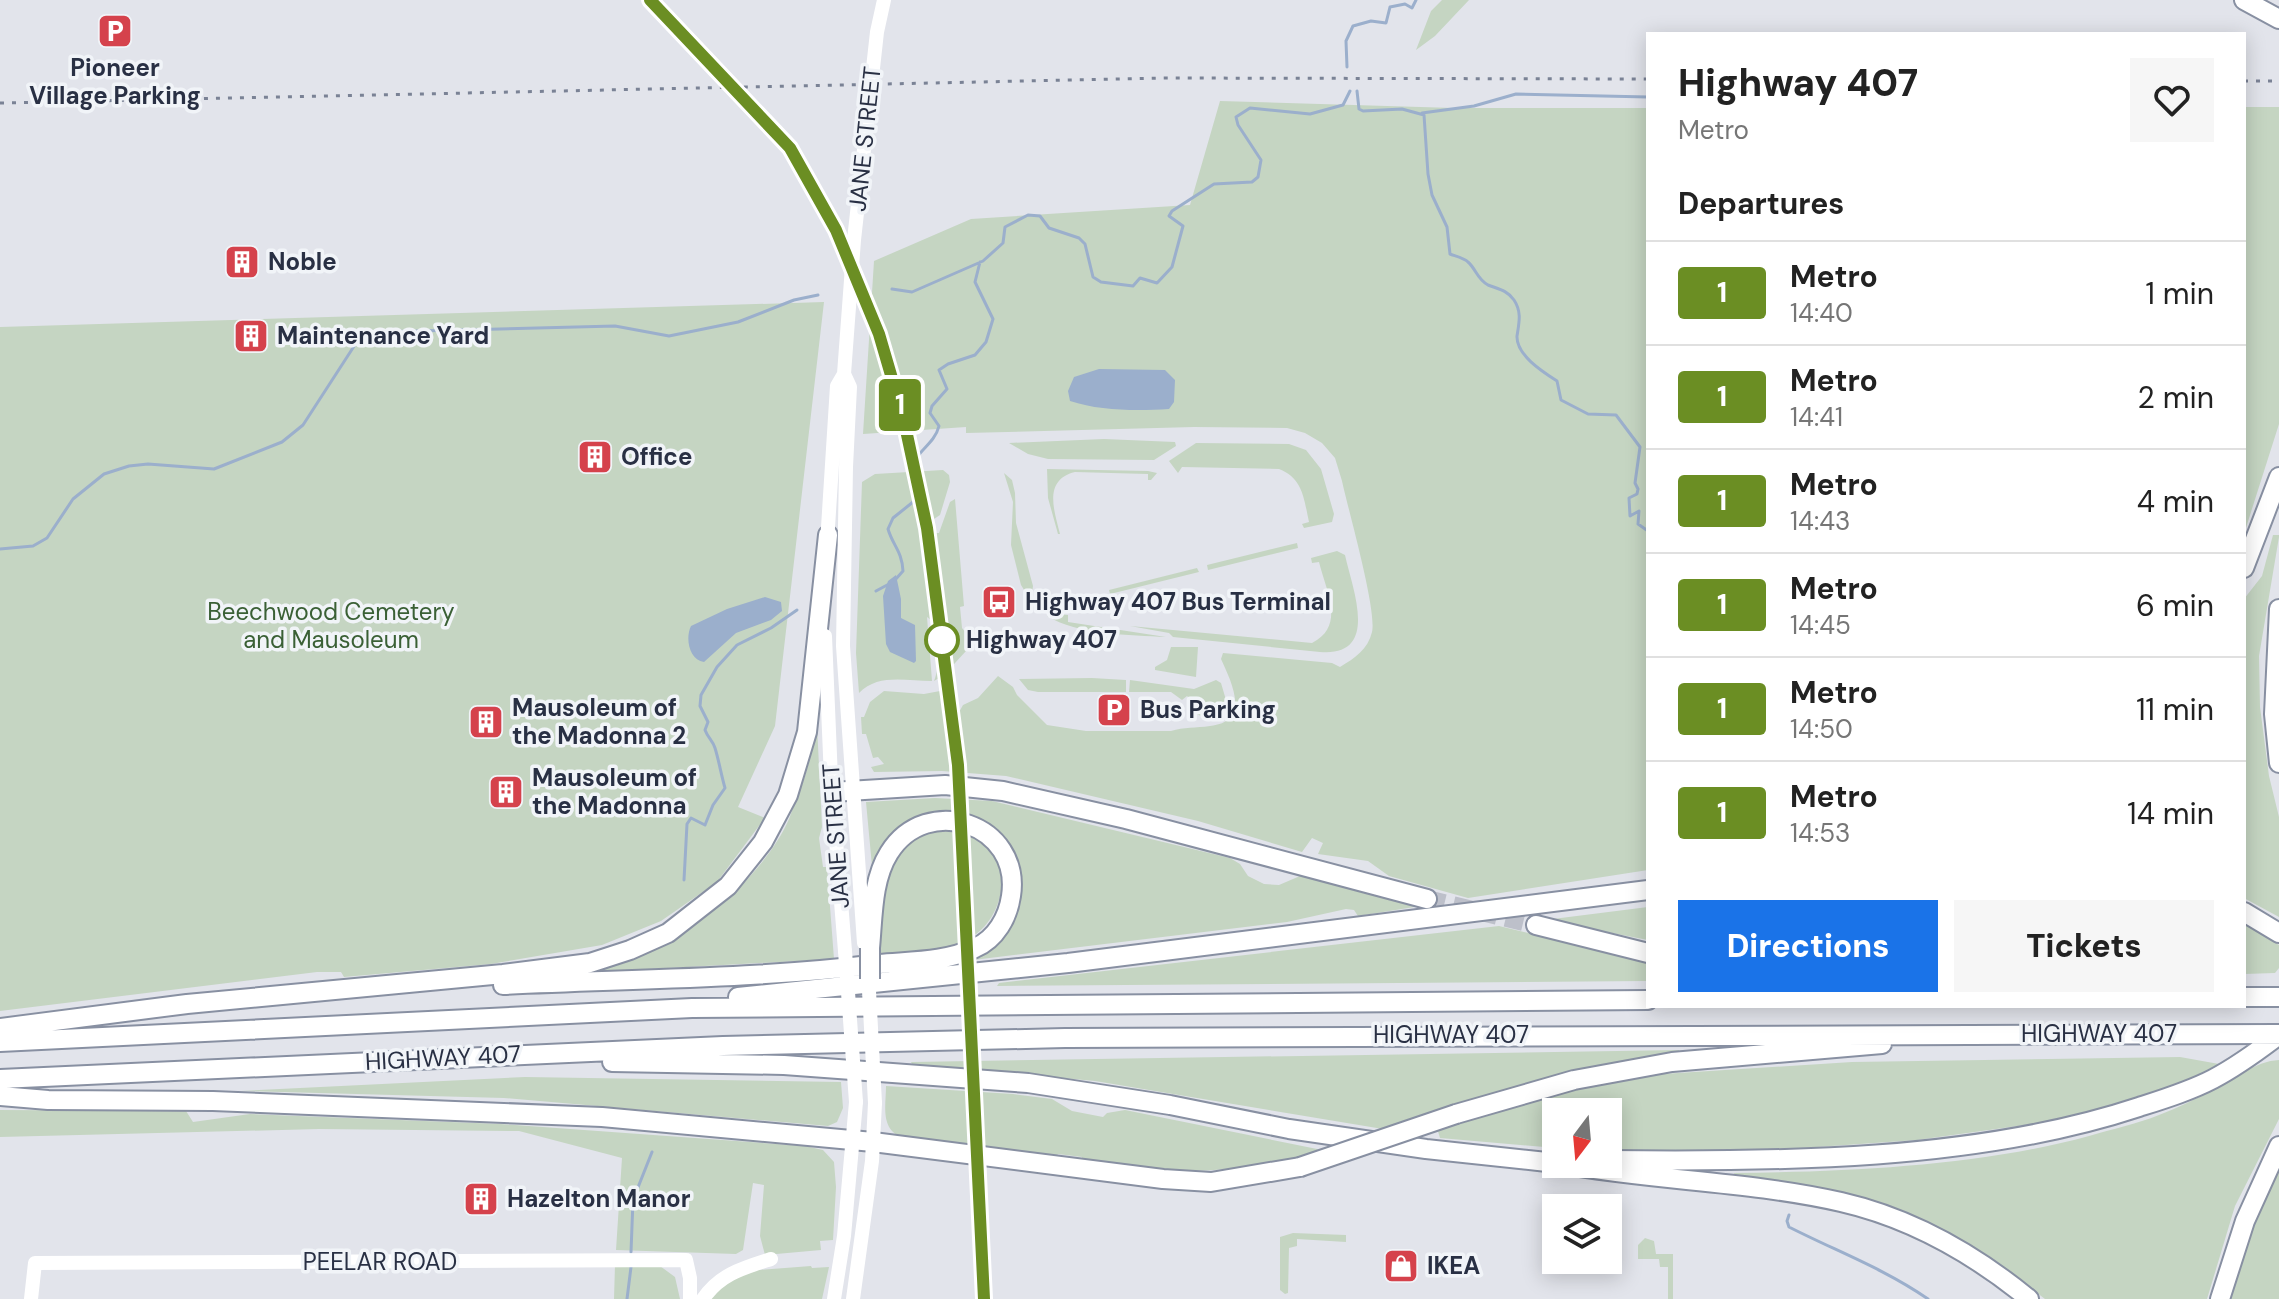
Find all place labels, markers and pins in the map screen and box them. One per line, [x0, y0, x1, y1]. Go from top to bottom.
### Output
parking icon: Pioneer Village Parking [96, 12, 134, 50]
place label: Pioneer Village Parking [29, 52, 201, 111]
building icon: Noble [223, 243, 261, 281]
place label: Noble [268, 246, 337, 277]
building icon: Maintenance Yard [232, 317, 270, 355]
place label: Maintenance Yard [277, 320, 489, 351]
building icon: Office [576, 438, 614, 476]
place label: Office [621, 441, 692, 472]
bus stop icon: Highway 407 Bus Terminal [980, 583, 1018, 621]
place label: Highway 407 Bus Terminal [1025, 586, 1331, 617]
marker: Highway 407 [925, 623, 959, 657]
place label: Highway 407 [966, 624, 1117, 655]
parking icon: Bus Parking [1095, 691, 1133, 729]
place label: Mausoleum of the Madonna 2 [512, 692, 686, 751]
place label: Bus Parking [1140, 694, 1276, 725]
building icon: Mausoleum of the Madonna 2 [467, 703, 505, 741]
place label: Mausoleum of the Madonna [532, 762, 697, 821]
building icon: Mausoleum of the Madonna [487, 773, 525, 811]
building icon: Hazelton Manor [462, 1180, 500, 1218]
place label: Hazelton Manor [507, 1183, 691, 1214]
shop icon: IKEA [1382, 1247, 1420, 1285]
place label: IKEA [1427, 1250, 1480, 1281]

